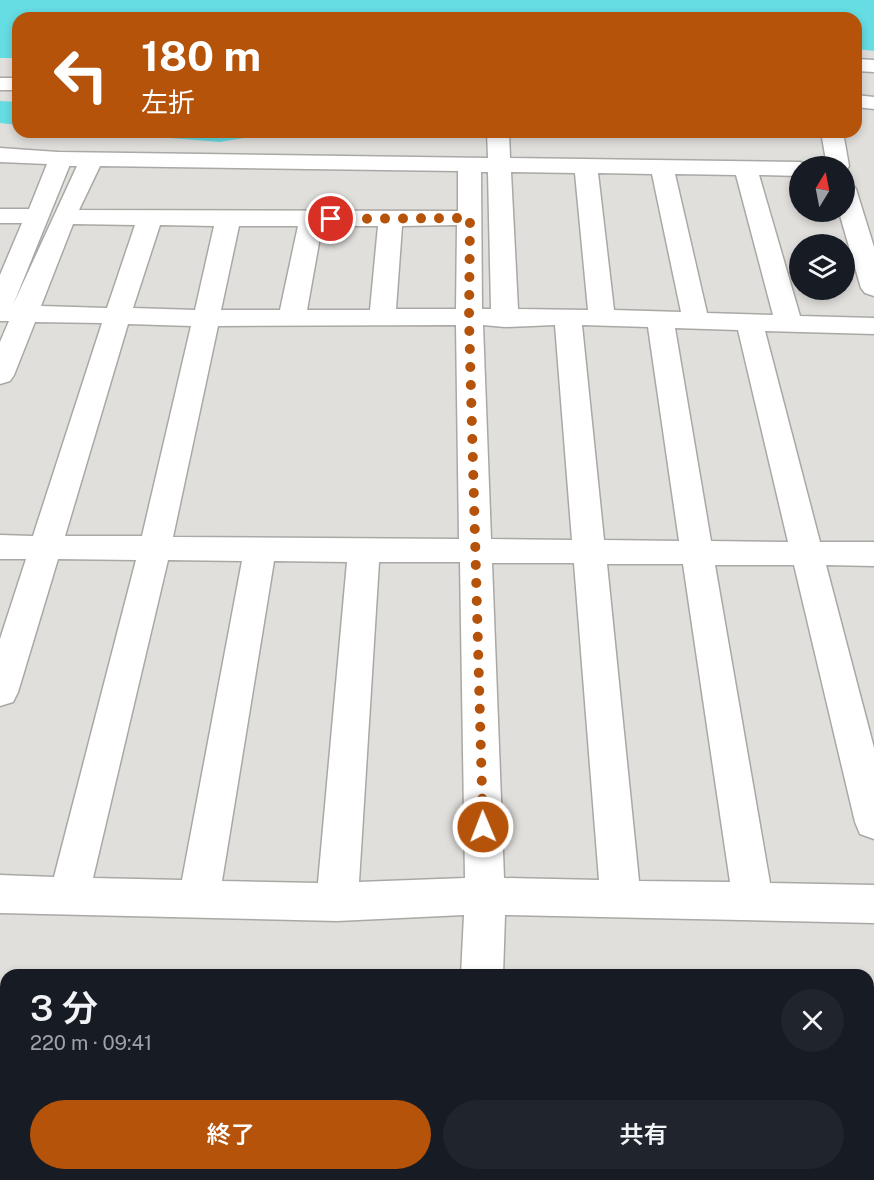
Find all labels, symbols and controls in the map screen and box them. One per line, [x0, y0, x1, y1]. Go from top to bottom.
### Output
text: 180 m [141, 31, 261, 80]
icon: left [42, 36, 120, 114]
text: 左折 [141, 86, 195, 118]
north arrow [789, 156, 855, 222]
map controls [789, 156, 855, 300]
pin [305, 193, 356, 244]
icon: arrive [314, 202, 347, 235]
button: layers [789, 234, 855, 300]
position arrow [451, 795, 515, 859]
text: 3 分 [30, 987, 98, 1029]
button: close [781, 989, 844, 1052]
text: 220 m · 09:41 [30, 1031, 152, 1055]
button: 終了 [30, 1100, 431, 1169]
button: 共有 [443, 1100, 844, 1169]

